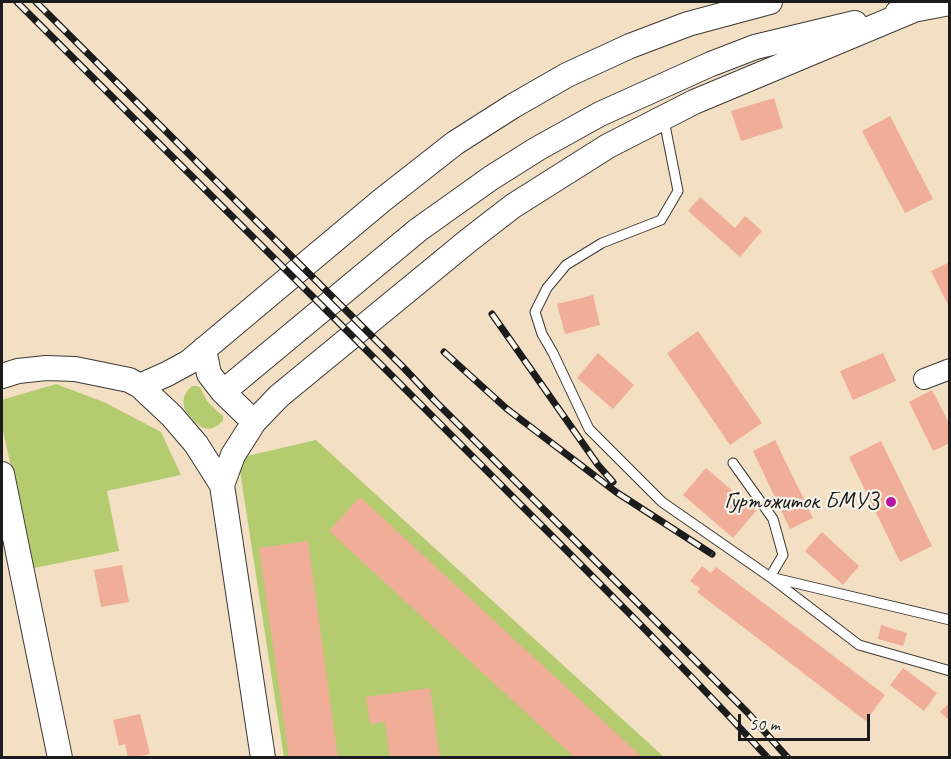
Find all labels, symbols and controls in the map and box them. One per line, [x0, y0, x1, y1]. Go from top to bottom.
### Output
place label: Гуртожиток БМУЗ [724, 488, 879, 516]
marker: Гуртожиток БМУЗ [884, 495, 898, 509]
scale bar [741, 702, 873, 740]
text: 50 m [749, 713, 780, 735]

